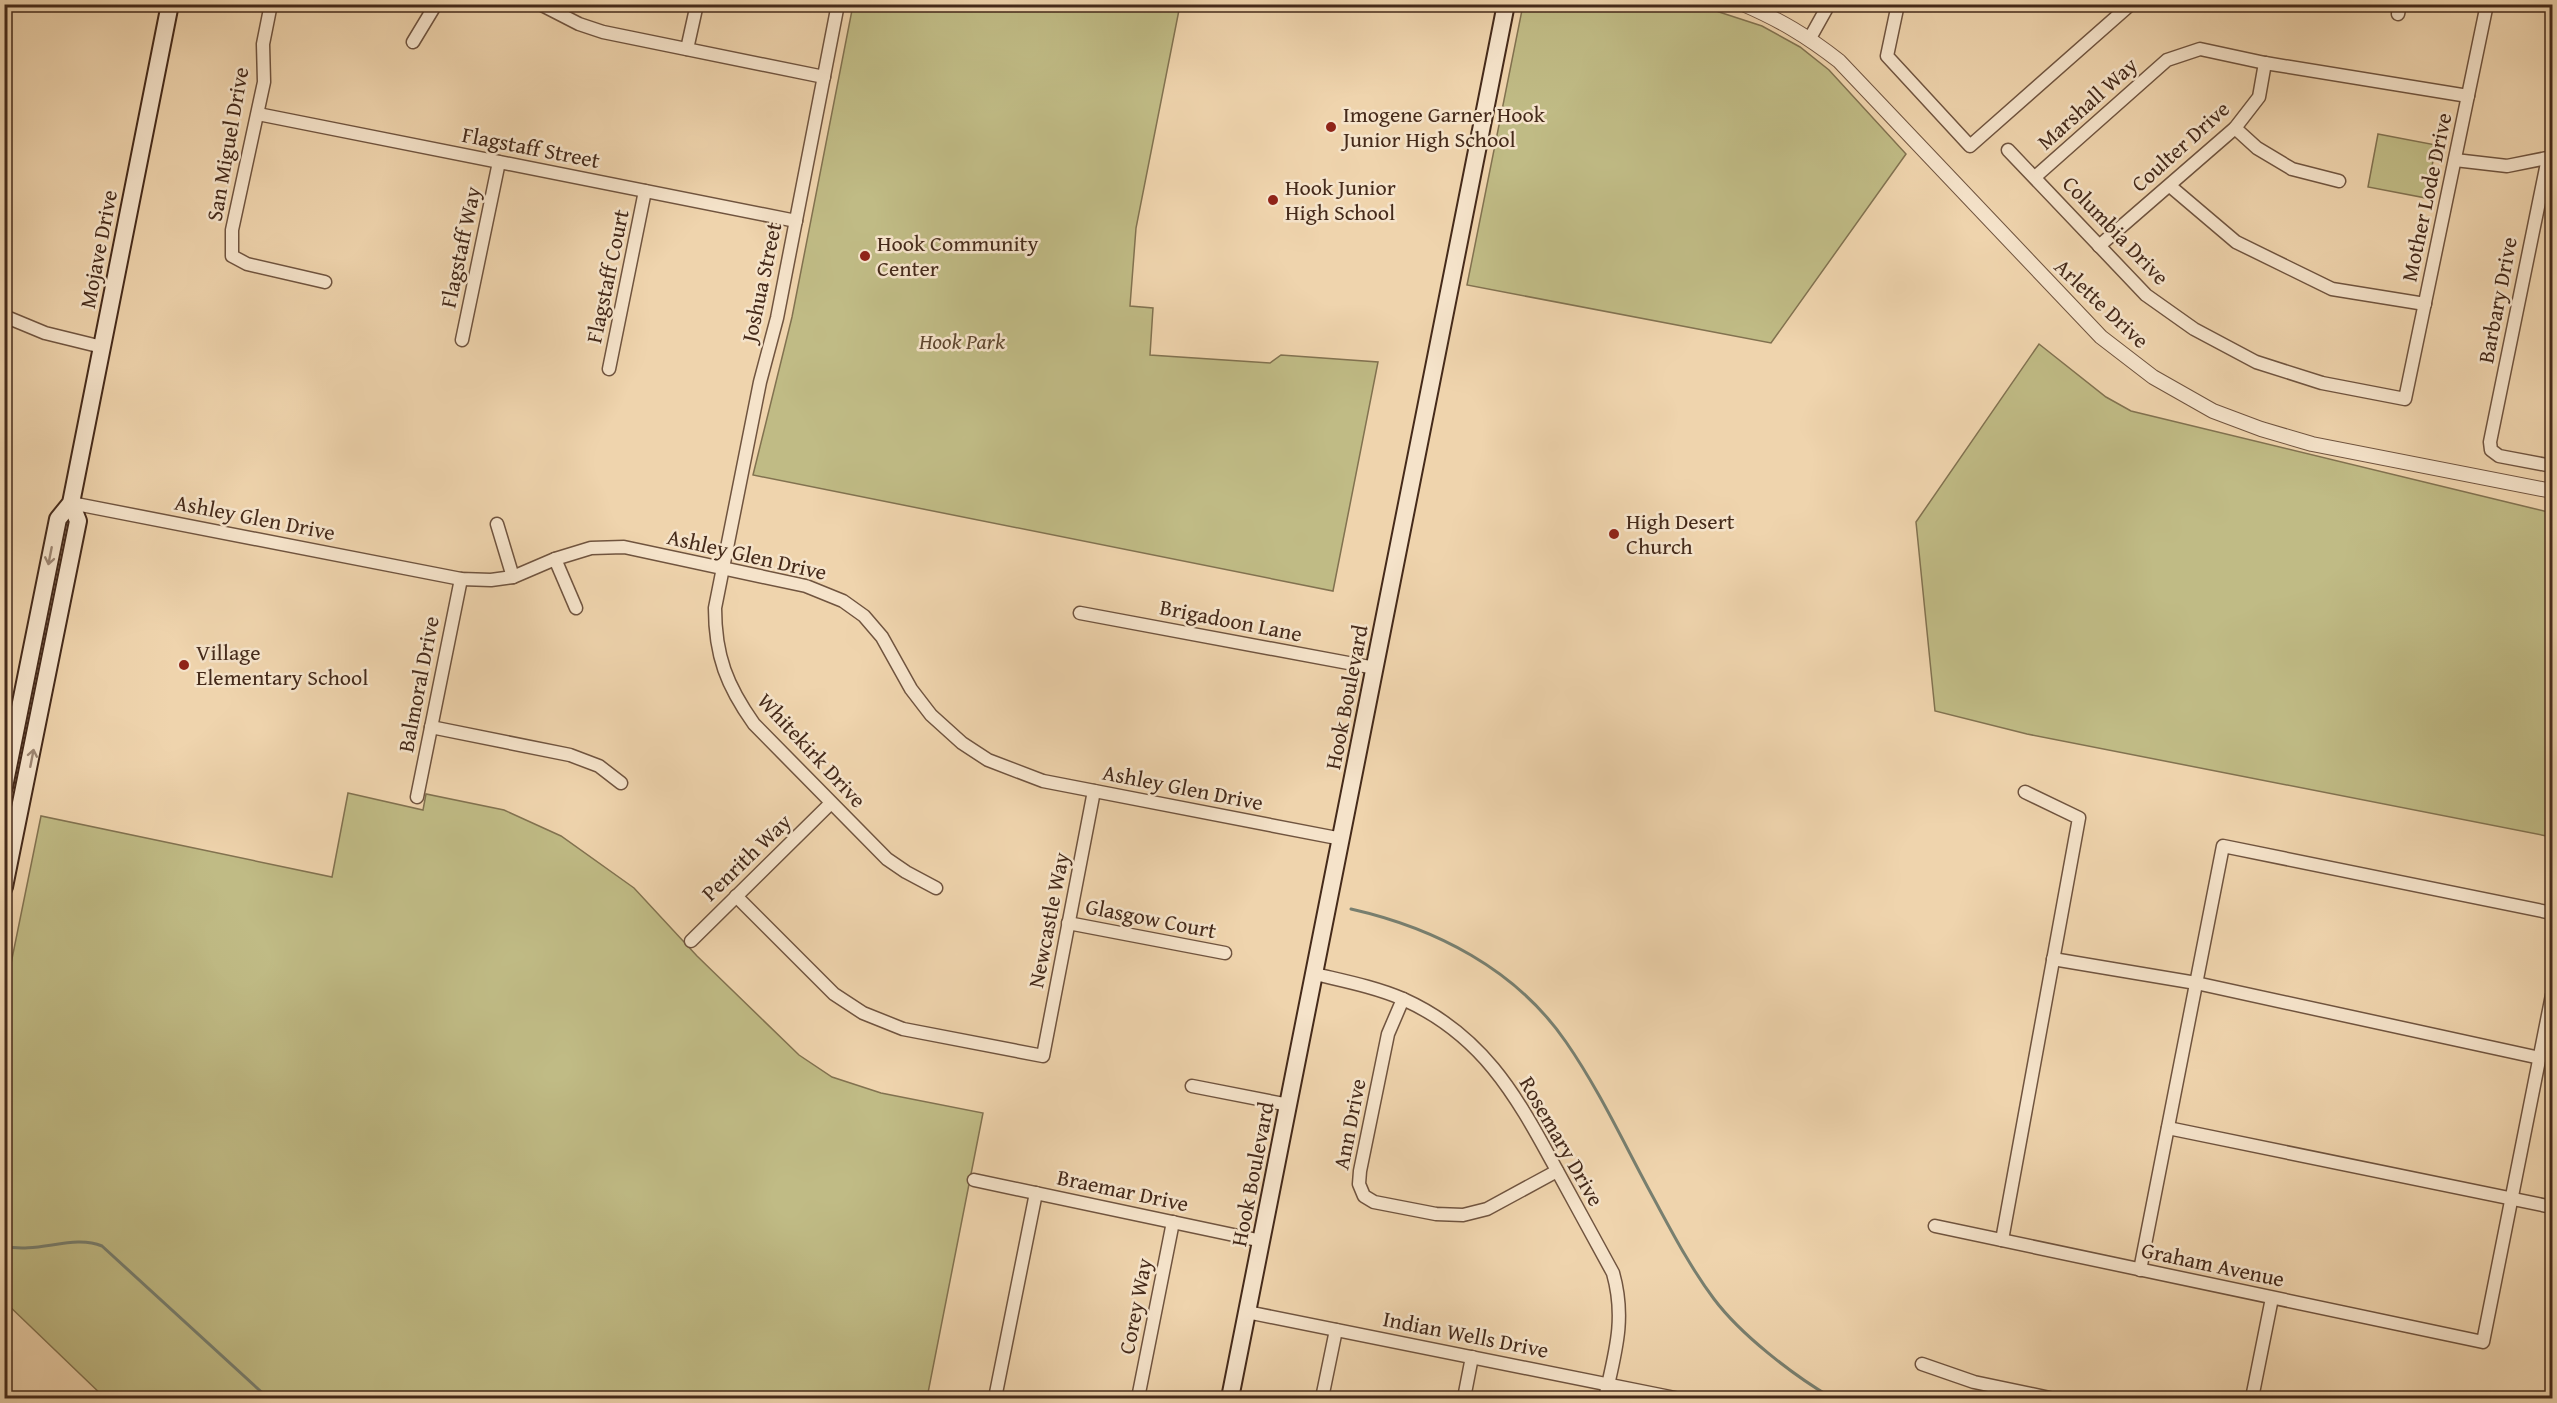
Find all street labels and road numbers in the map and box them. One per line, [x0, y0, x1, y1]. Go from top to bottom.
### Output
street label: Marshall Way [2030, 49, 2144, 157]
street label: San Miguel Drive [198, 64, 256, 224]
street label: Coulter Drive [2124, 93, 2236, 199]
street label: Mother Lode Drive [2392, 110, 2460, 284]
street label: Flagstaff Street [459, 118, 603, 176]
street label: Columbia Drive [2055, 168, 2177, 292]
street label: Flagstaff Way [432, 183, 488, 311]
street label: Mojave Drive [71, 187, 125, 311]
street label: Flagstaff Court [577, 206, 637, 346]
street label: Joshua Street [732, 219, 789, 348]
street label: Barbary Drive [2469, 234, 2525, 366]
street label: Arlette Drive [2048, 251, 2156, 355]
street label: Ashley Glen Drive [172, 486, 338, 548]
street label: Ashley Glen Drive [664, 520, 830, 588]
street label: Brigadoon Lane [1157, 591, 1305, 649]
street label: Balmoral Drive [389, 613, 447, 755]
street label: Hook Boulevard [1316, 622, 1376, 772]
street label: Whitekirk Drive [750, 685, 874, 815]
street label: Ashley Glen Drive [1100, 756, 1266, 818]
street label: Penrith Way [694, 806, 798, 908]
street label: Newcastle Way [1019, 849, 1077, 991]
street label: Glasgow Court [1083, 890, 1219, 946]
street label: Rosemary Drive [1512, 1070, 1612, 1212]
street label: Ann Drive [1324, 1076, 1374, 1172]
street label: Hook Boulevard [1222, 1099, 1282, 1249]
street label: Braemar Drive [1054, 1160, 1192, 1220]
street label: Graham Avenue [2139, 1233, 2287, 1295]
street label: Corey Way [1110, 1255, 1160, 1357]
street label: Indian Wells Drive [1380, 1302, 1552, 1366]

